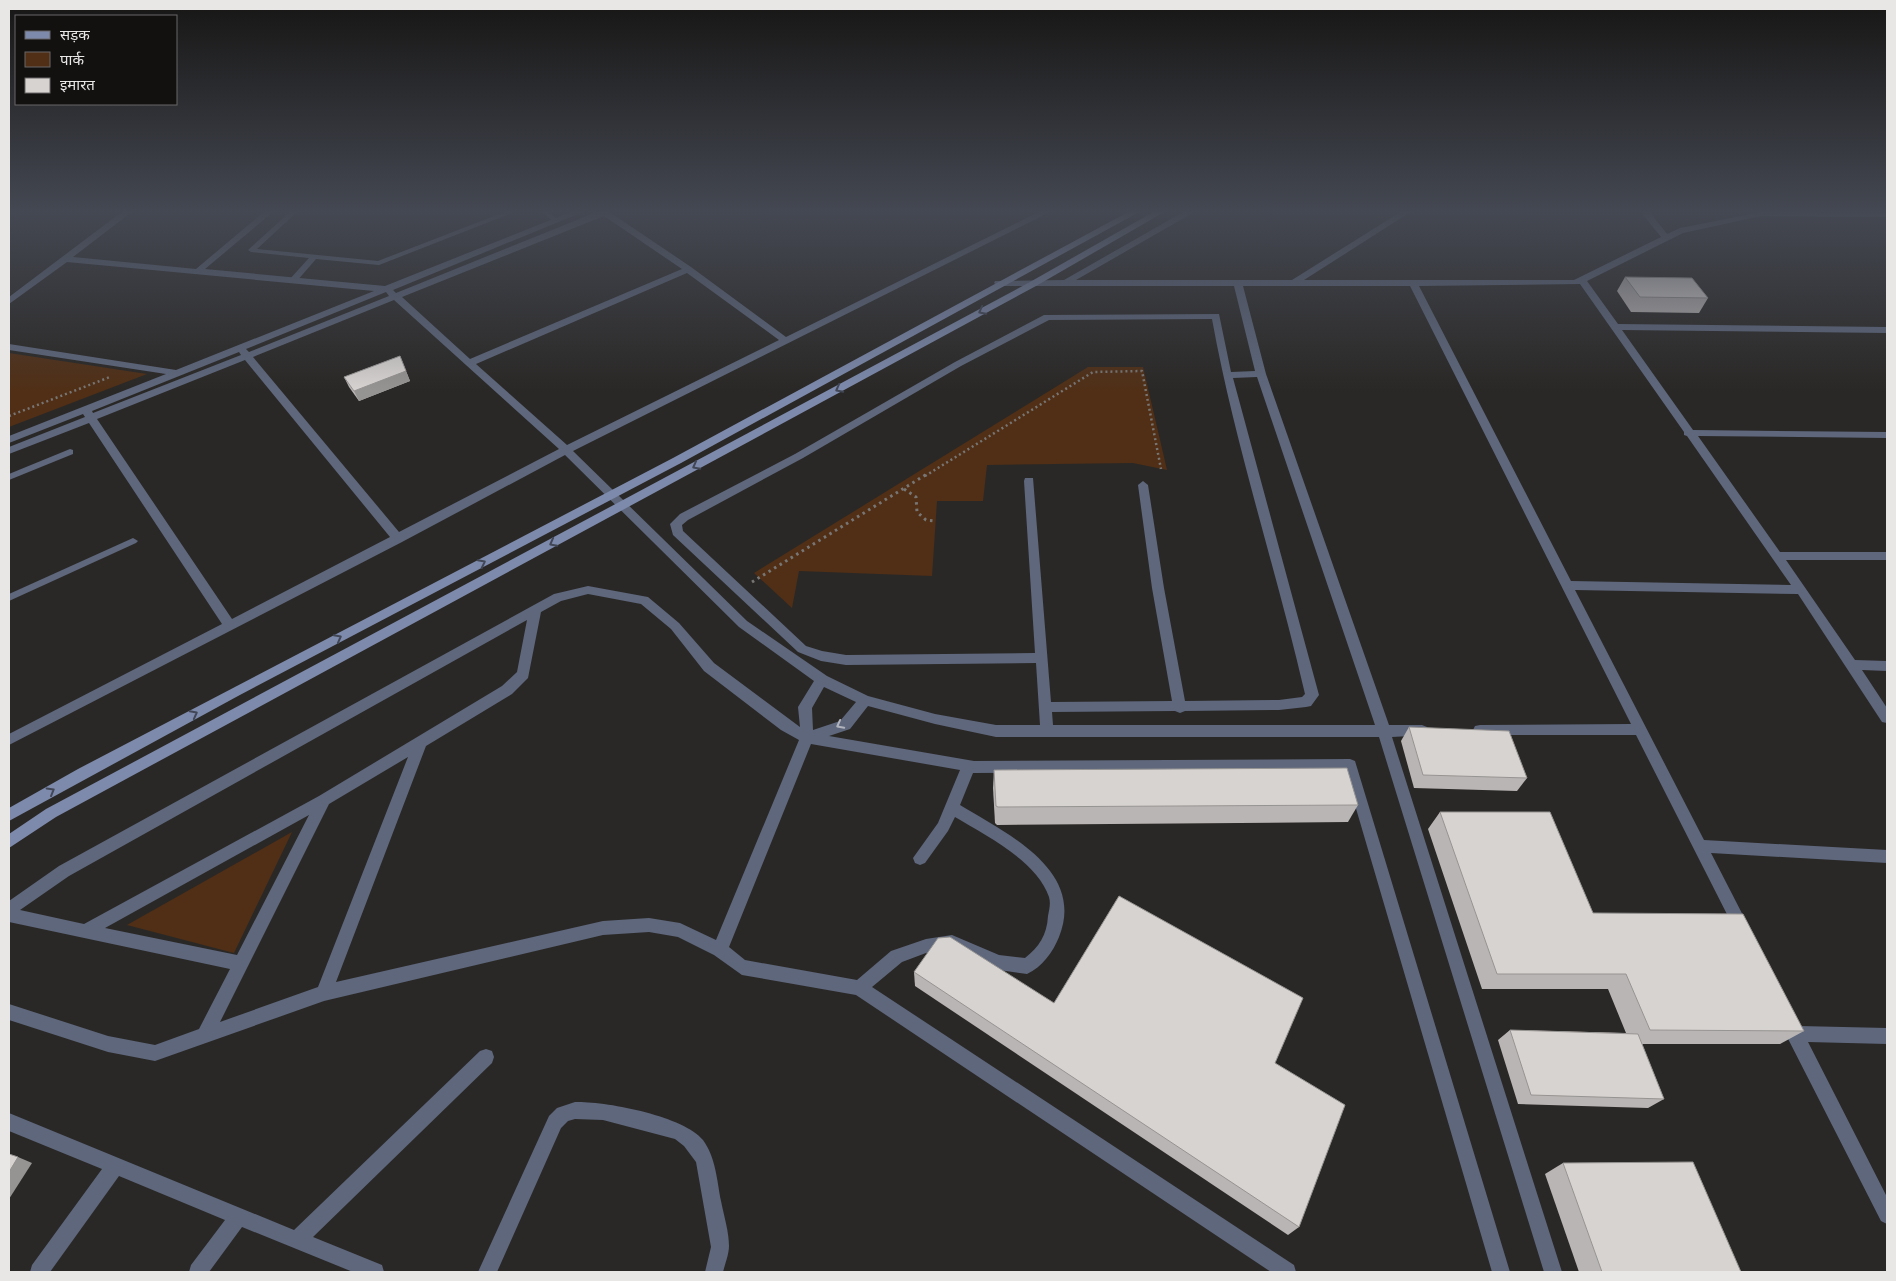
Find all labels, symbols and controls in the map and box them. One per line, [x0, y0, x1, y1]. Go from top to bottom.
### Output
legend [15, 15, 178, 105]
text: सड़क [60, 25, 90, 43]
text: पार्क [60, 50, 84, 68]
text: इमारत [60, 75, 95, 93]
one-way arrow [978, 305, 987, 315]
one-way arrow [835, 382, 844, 392]
one-way arrow [692, 460, 701, 470]
one-way arrow [549, 537, 558, 547]
one-way arrow [477, 559, 486, 569]
one-way arrow [333, 634, 342, 644]
one-way arrow [189, 710, 198, 720]
one-way arrow [837, 719, 846, 729]
one-way arrow [46, 787, 55, 797]

